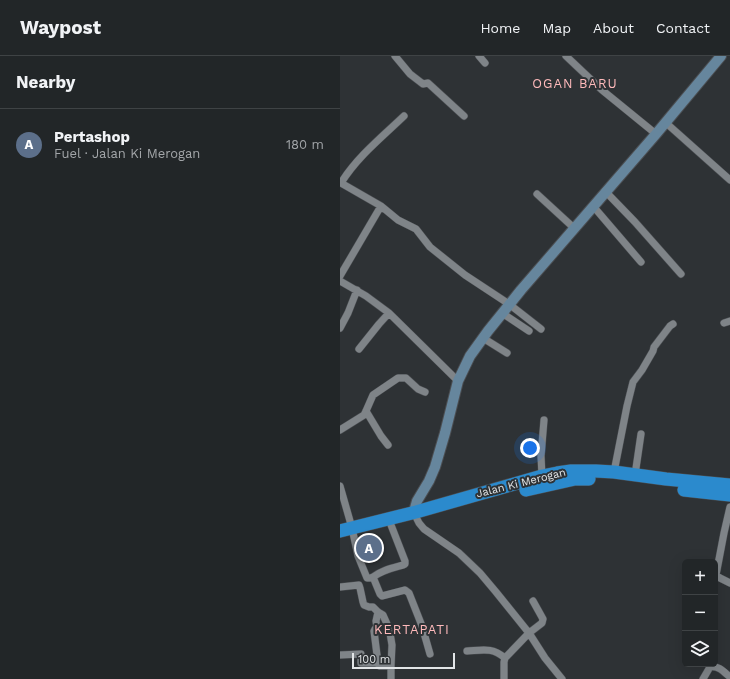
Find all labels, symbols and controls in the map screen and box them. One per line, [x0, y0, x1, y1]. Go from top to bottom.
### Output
text: Waypost [20, 16, 101, 39]
text: Home [480, 20, 520, 36]
text: Map [542, 20, 571, 36]
text: About [593, 20, 634, 36]
text: Contact [656, 20, 710, 36]
text: Nearby [16, 72, 75, 92]
district label: OGAN BARU [532, 76, 618, 91]
text: Pertashop [54, 128, 130, 146]
text: A [25, 137, 33, 152]
text: 180 m [286, 137, 324, 152]
text: Fuel · Jalan Ki Merogan [54, 146, 200, 161]
your location [520, 438, 540, 458]
street label: Jalan Ki Merogan [475, 466, 567, 500]
pin: A [356, 533, 382, 563]
map controls [682, 559, 718, 667]
button: + [682, 559, 718, 595]
button: − [682, 595, 718, 631]
district label: KERTAPATI [374, 622, 450, 637]
button: layers [682, 631, 718, 667]
scale bar [352, 651, 455, 670]
text: 100 m [358, 653, 390, 666]

